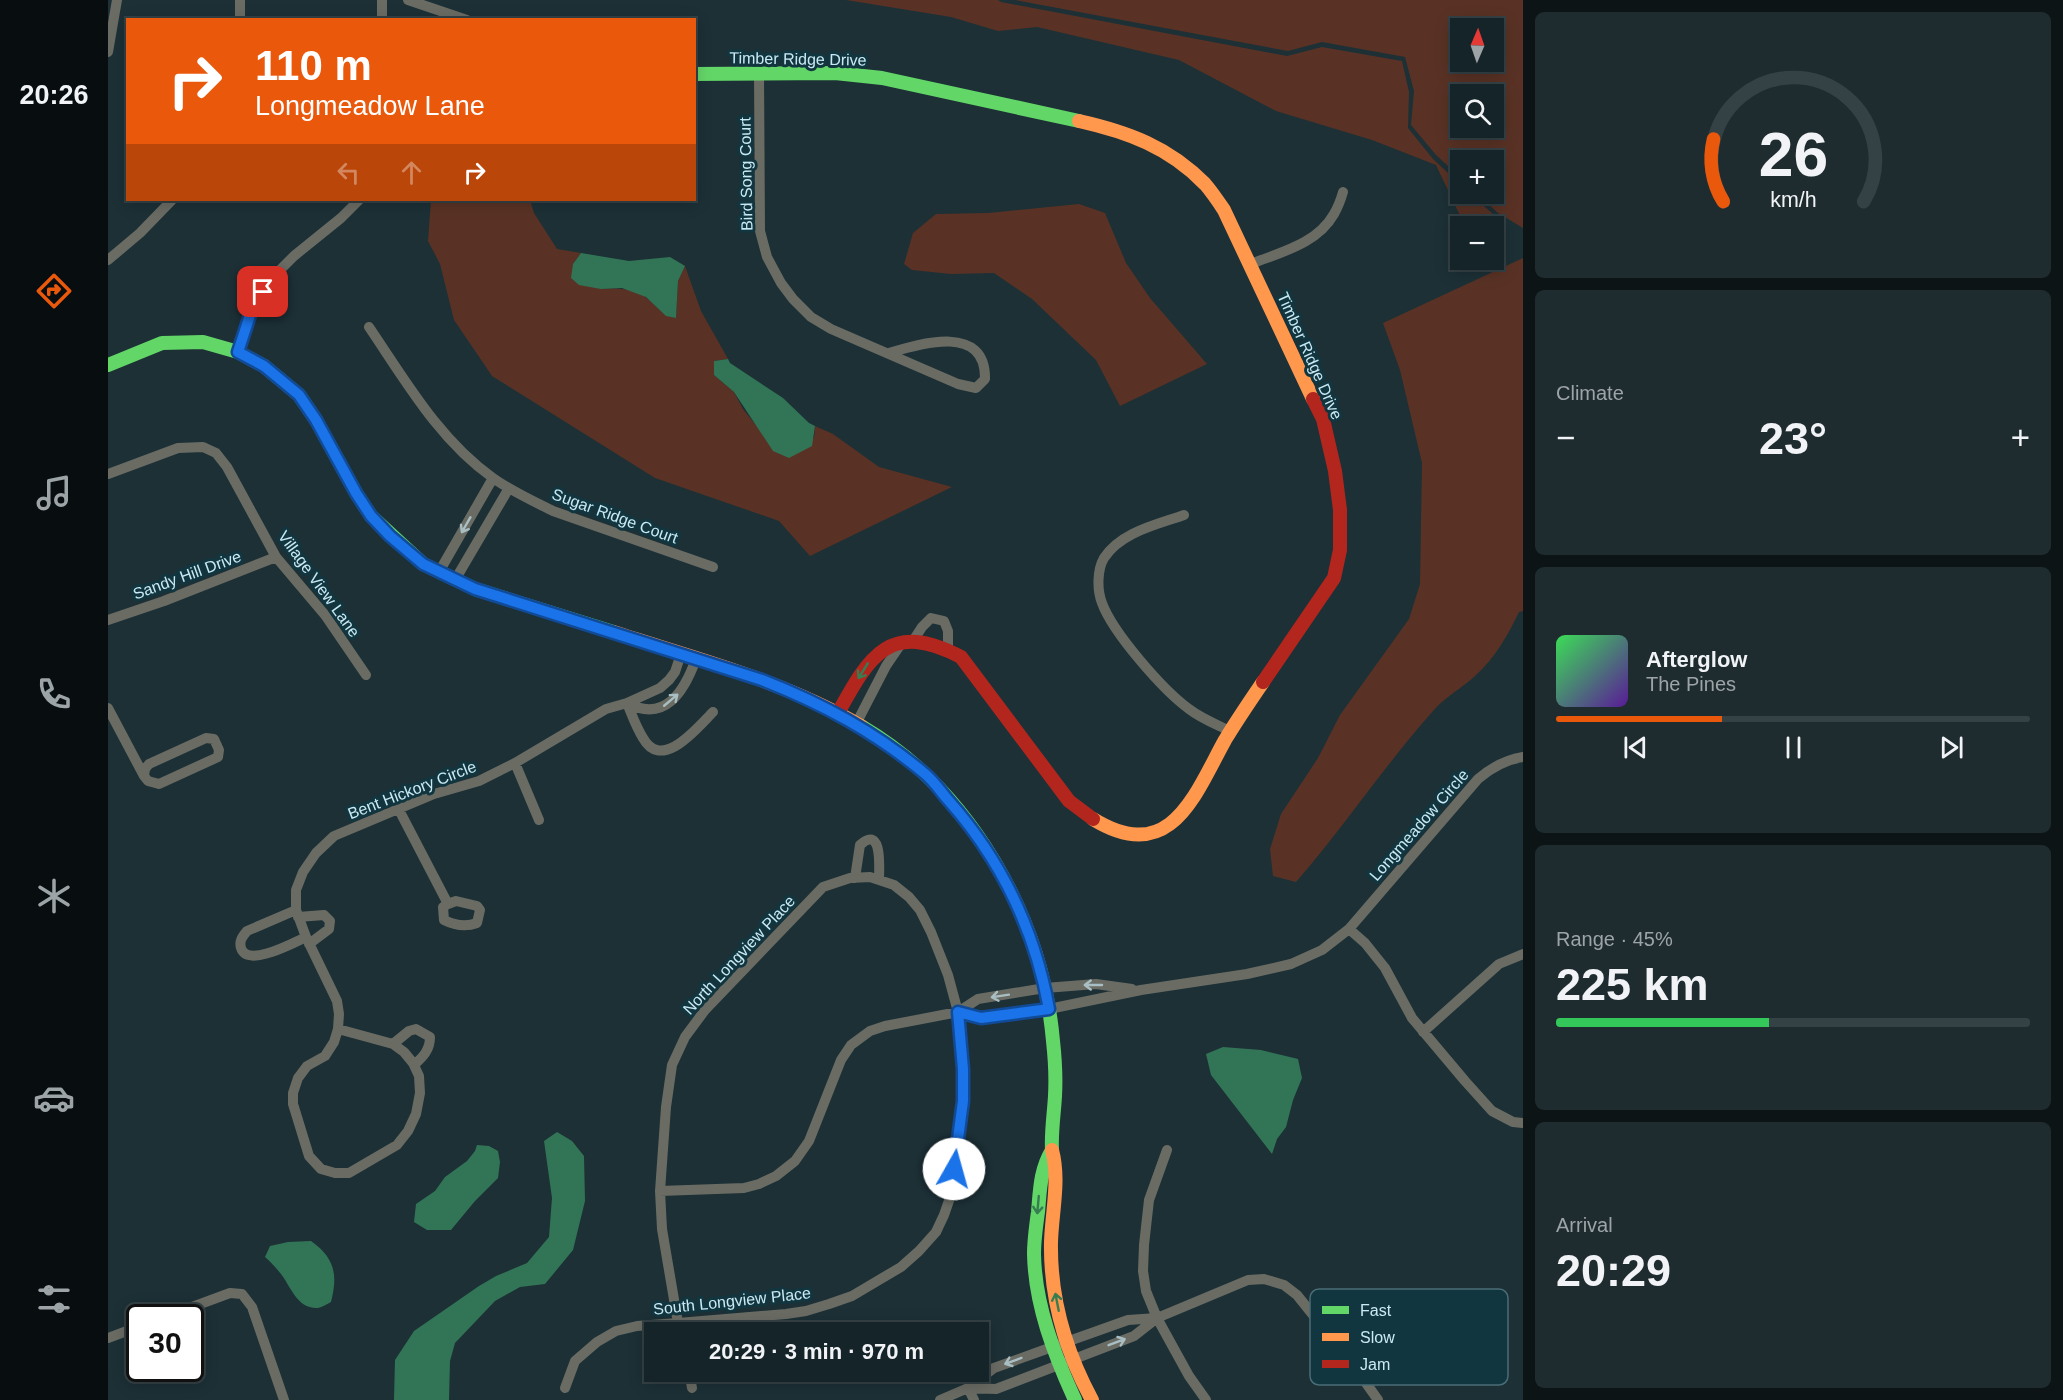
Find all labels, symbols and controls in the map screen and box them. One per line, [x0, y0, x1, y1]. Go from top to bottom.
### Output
north arrow [1450, 18, 1504, 72]
map controls [1450, 18, 1504, 270]
icon: right [156, 42, 234, 120]
text: 110 m [255, 42, 372, 89]
street label: Timber Ridge Drive [729, 49, 867, 69]
text: 20:26 [19, 80, 89, 110]
button: search [1450, 84, 1504, 138]
text: Longmeadow Lane [255, 91, 485, 121]
street label: Bird Song Court [736, 116, 755, 231]
text: 26 [1758, 120, 1828, 189]
button: + [1450, 150, 1504, 204]
icon: left [332, 156, 365, 189]
icon: ahead [395, 156, 428, 189]
icon: right [458, 156, 491, 189]
text: km/h [1770, 188, 1816, 212]
button: − [1450, 216, 1504, 270]
pin [237, 266, 288, 317]
icon: directions [33, 270, 75, 312]
icon: arrive [246, 275, 279, 308]
street label: Timber Ridge Drive [1274, 290, 1346, 422]
text: Climate [1556, 382, 1624, 404]
text: 23° [1759, 413, 1827, 464]
text: − [1556, 419, 1575, 456]
text: + [2011, 419, 2030, 456]
icon: music [33, 472, 75, 514]
street label: Sugar Ridge Court [550, 485, 681, 547]
one-way arrow [460, 516, 471, 534]
street label: Village View Lane [275, 528, 363, 640]
street label: Sandy Hill Drive [131, 548, 243, 602]
text: Afterglow [1646, 647, 1747, 672]
one-way arrow [856, 662, 868, 679]
icon: phone [33, 673, 75, 715]
text: The Pines [1646, 673, 1736, 695]
one-way arrow [663, 693, 678, 707]
icon: previous [1619, 731, 1652, 764]
icon: pause [1777, 731, 1810, 764]
icon: next [1935, 731, 1968, 764]
street label: Bent Hickory Circle [345, 758, 479, 822]
street label: Longmeadow Circle [1366, 766, 1472, 884]
icon: climate [33, 875, 75, 917]
street label: North Longview Place [680, 892, 798, 1018]
text: Range · 45% [1556, 928, 1673, 950]
text: 225 km [1556, 959, 1709, 1010]
one-way arrow [1084, 979, 1104, 991]
one-way arrow [991, 990, 1010, 1001]
icon: car [33, 1077, 75, 1119]
position arrow [922, 1137, 986, 1201]
one-way arrow [1033, 1195, 1044, 1215]
text: Arrival [1556, 1214, 1613, 1236]
text: 20:29 [1556, 1245, 1671, 1296]
icon: filters [33, 1278, 75, 1320]
street label: South Longview Place [652, 1284, 812, 1318]
legend [1310, 1289, 1508, 1385]
one-way arrow [1051, 1293, 1062, 1313]
text: Fast [1360, 1302, 1392, 1319]
speed limit sign: 30 [126, 1304, 204, 1382]
text: Slow [1360, 1329, 1395, 1346]
one-way arrow [1108, 1336, 1126, 1347]
text: 20:29 · 3 min · 970 m [709, 1339, 924, 1364]
text: Jam [1360, 1356, 1390, 1373]
one-way arrow [1004, 1357, 1023, 1368]

